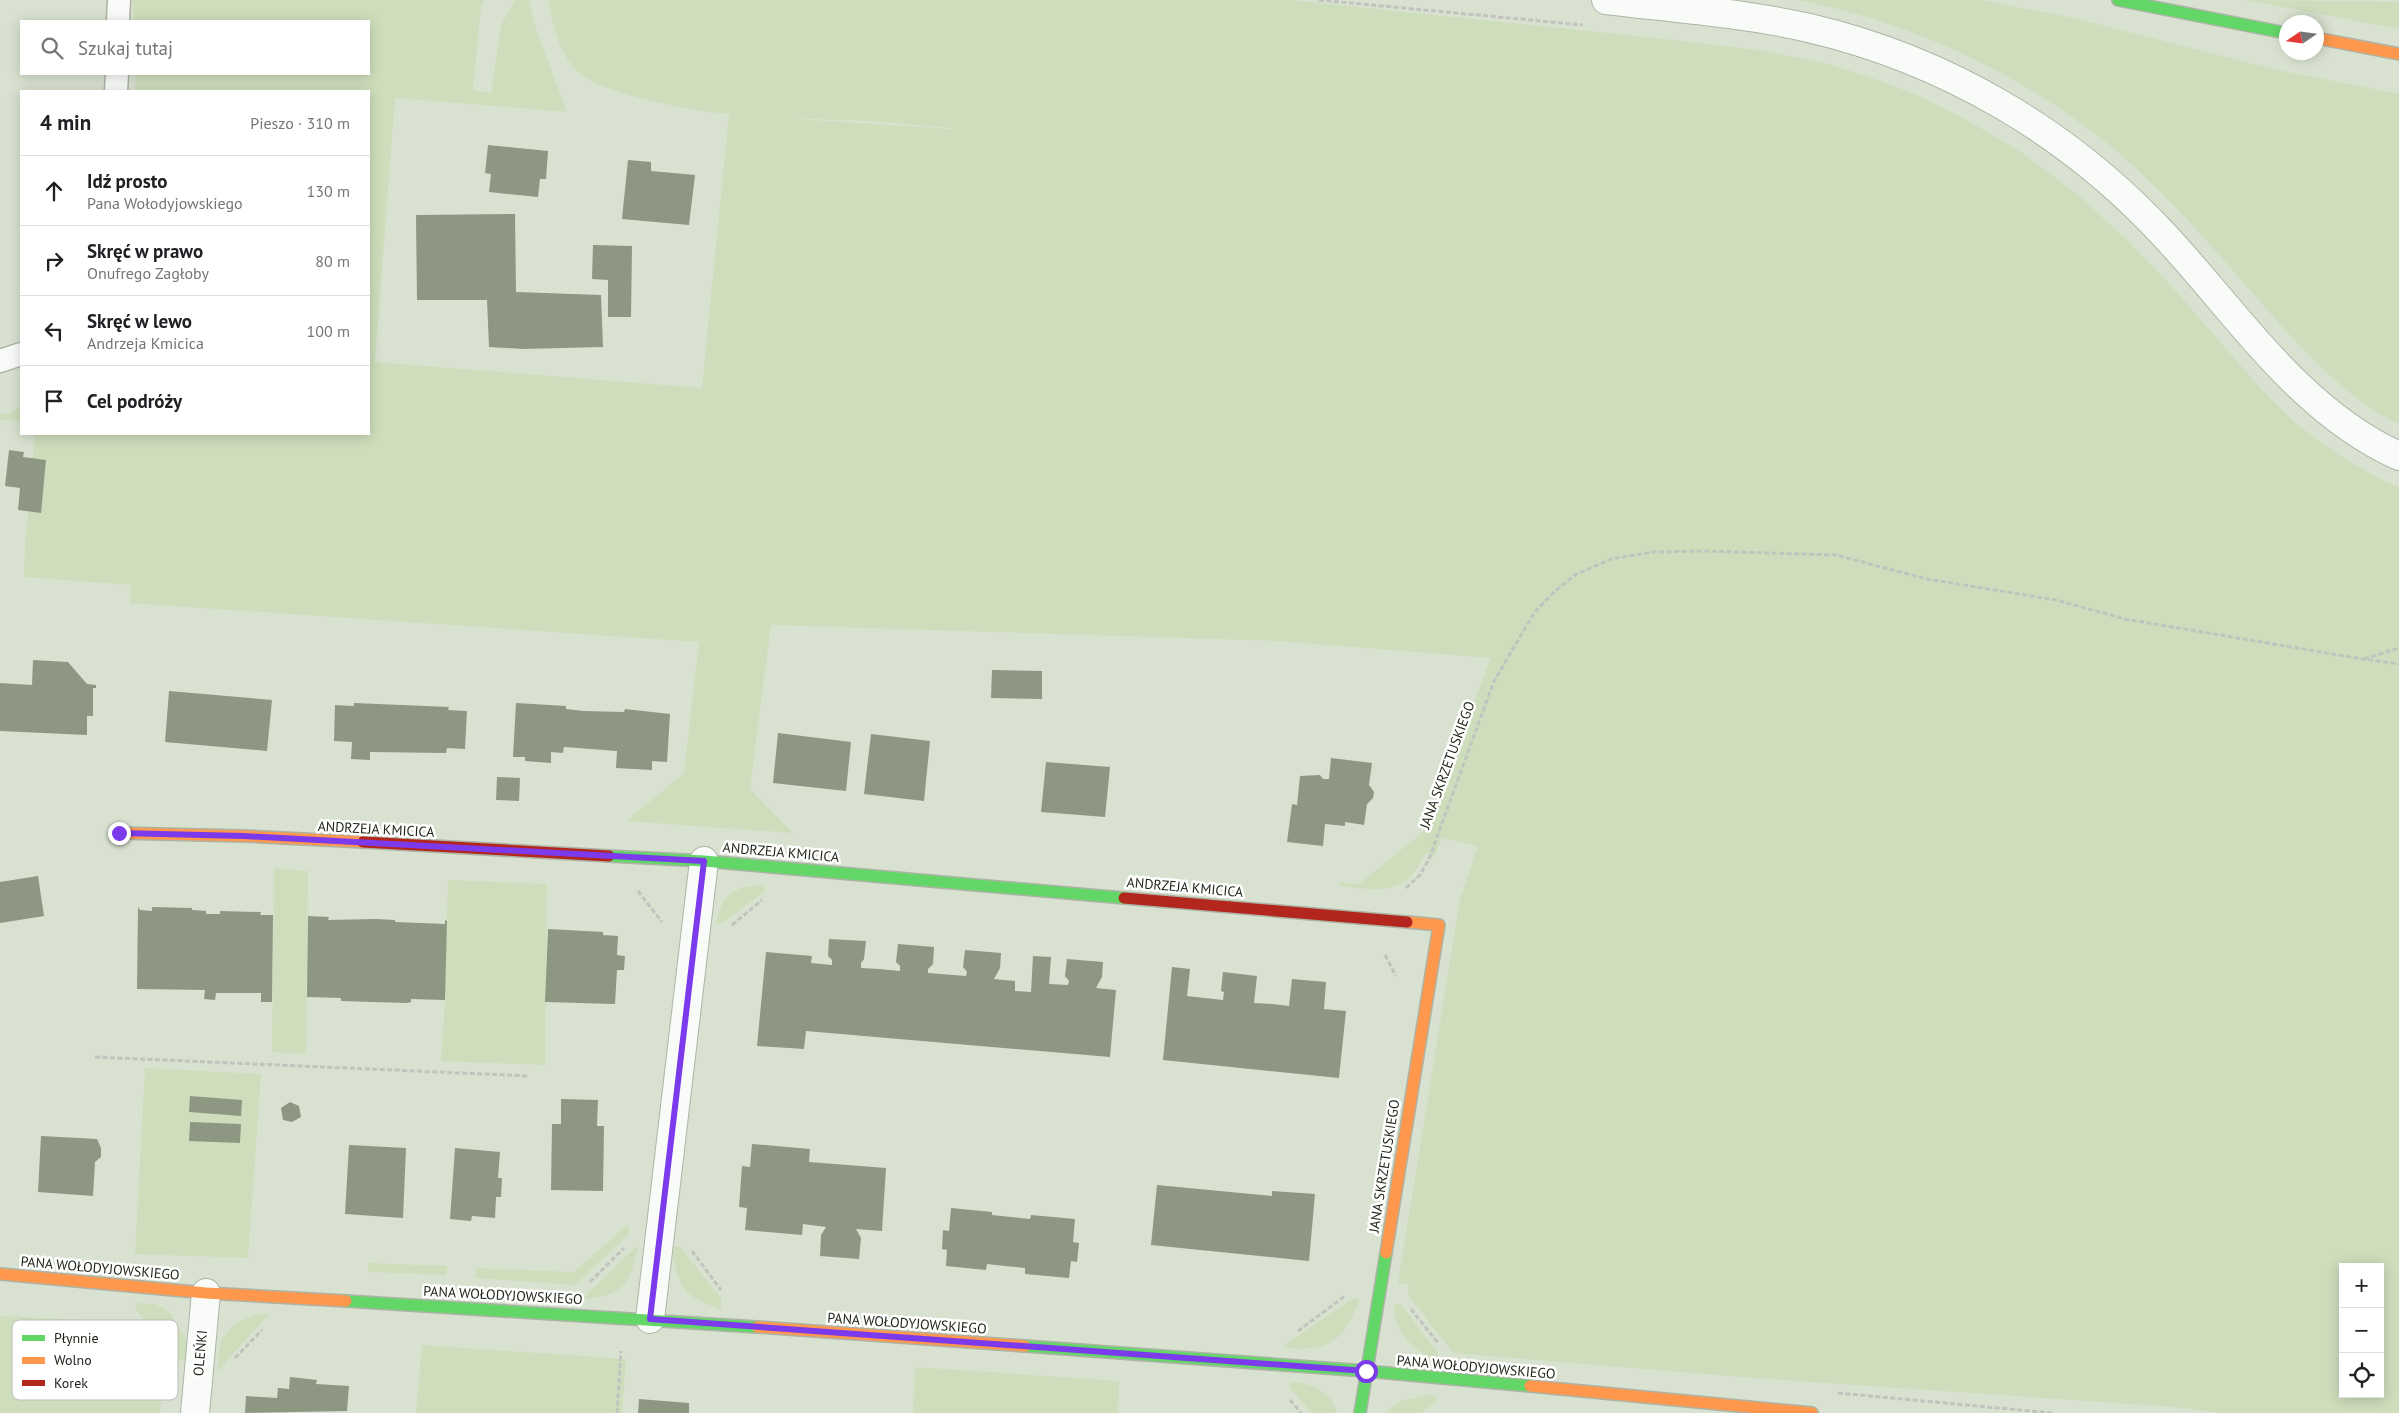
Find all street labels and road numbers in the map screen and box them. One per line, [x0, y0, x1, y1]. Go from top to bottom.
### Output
street label: JANA SKRZETUSKIEGO [1415, 699, 1479, 832]
street label: ANDRZEJA KMICICA [317, 817, 436, 841]
street label: ANDRZEJA KMICICA [722, 838, 841, 866]
street label: ANDRZEJA KMICICA [1126, 873, 1245, 901]
street label: JANA SKRZETUSKIEGO [1364, 1098, 1403, 1235]
street label: PANA WOŁODYJOWSKIEGO [20, 1252, 180, 1284]
street label: PANA WOŁODYJOWSKIEGO [423, 1282, 583, 1308]
street label: PANA WOŁODYJOWSKIEGO [827, 1308, 987, 1338]
street label: OLEŃKI [189, 1329, 211, 1377]
street label: PANA WOŁODYJOWSKIEGO [1396, 1351, 1556, 1383]

